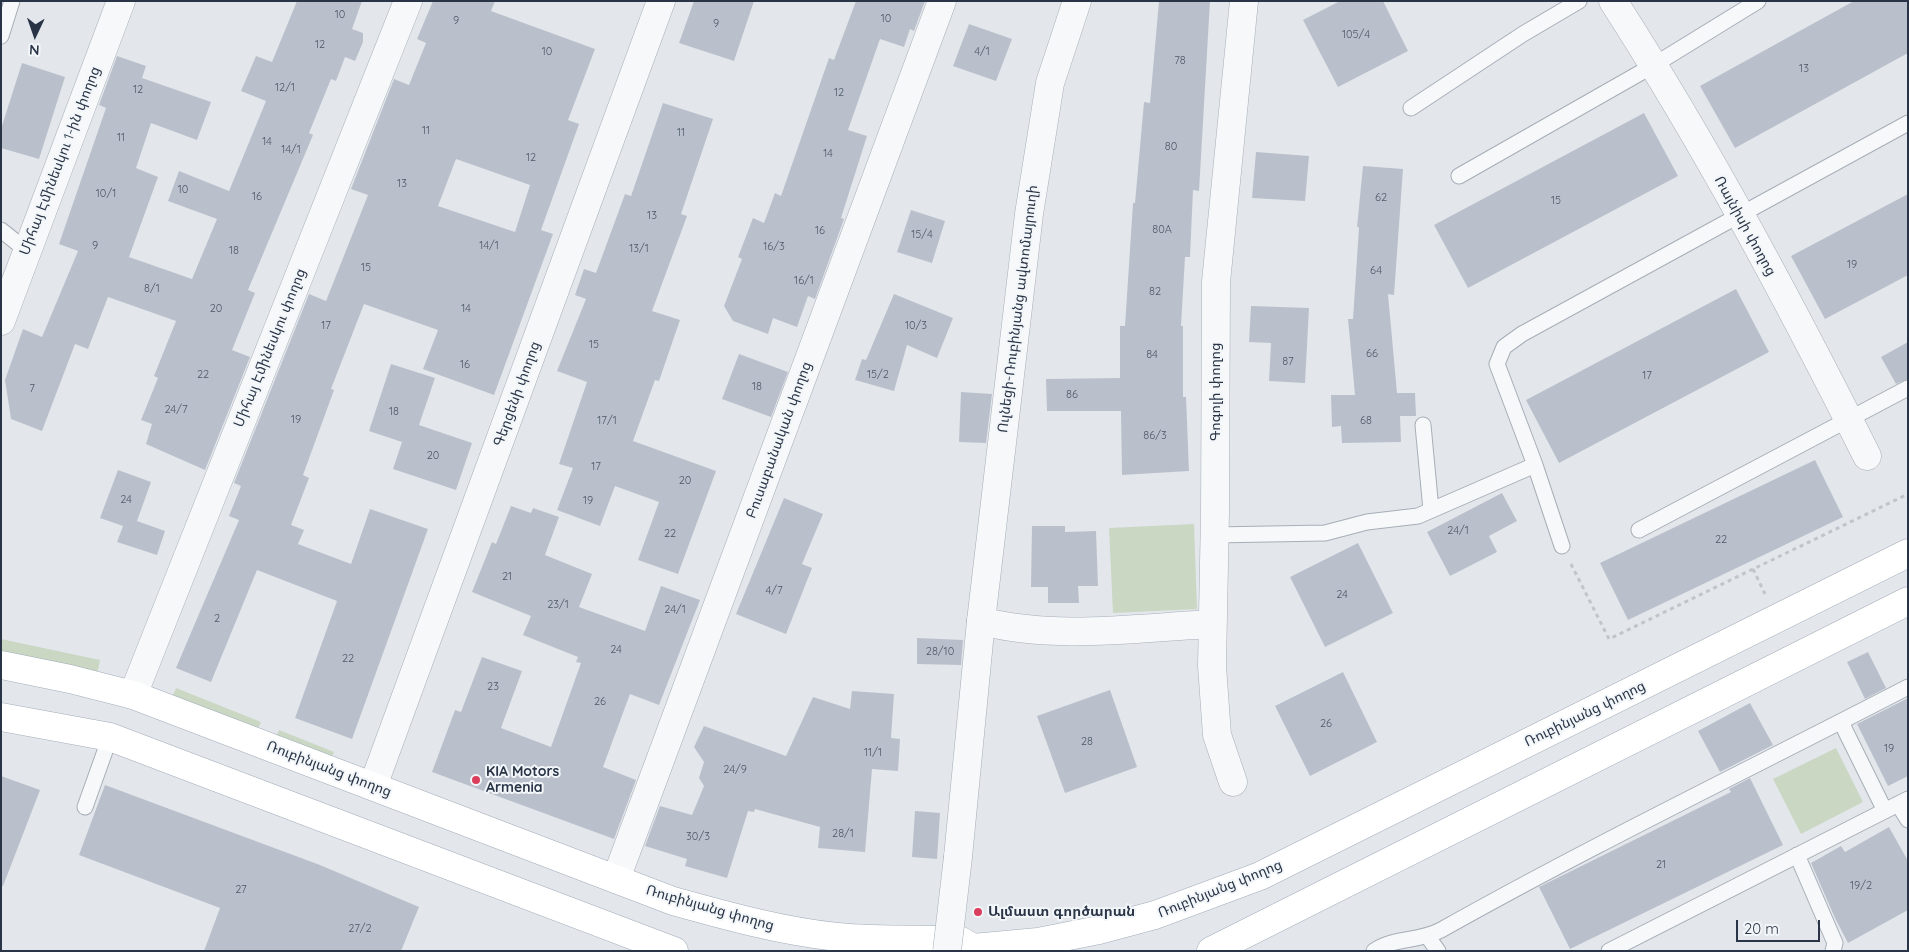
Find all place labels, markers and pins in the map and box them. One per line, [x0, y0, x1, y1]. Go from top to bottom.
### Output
place label: KIA Motors Armenia [486, 764, 559, 796]
marker: KIA Motors Armenia [470, 774, 482, 786]
place label: Ալմաստ գործարան [988, 904, 1135, 920]
marker: Ալմաստ գործարան [972, 906, 984, 918]

